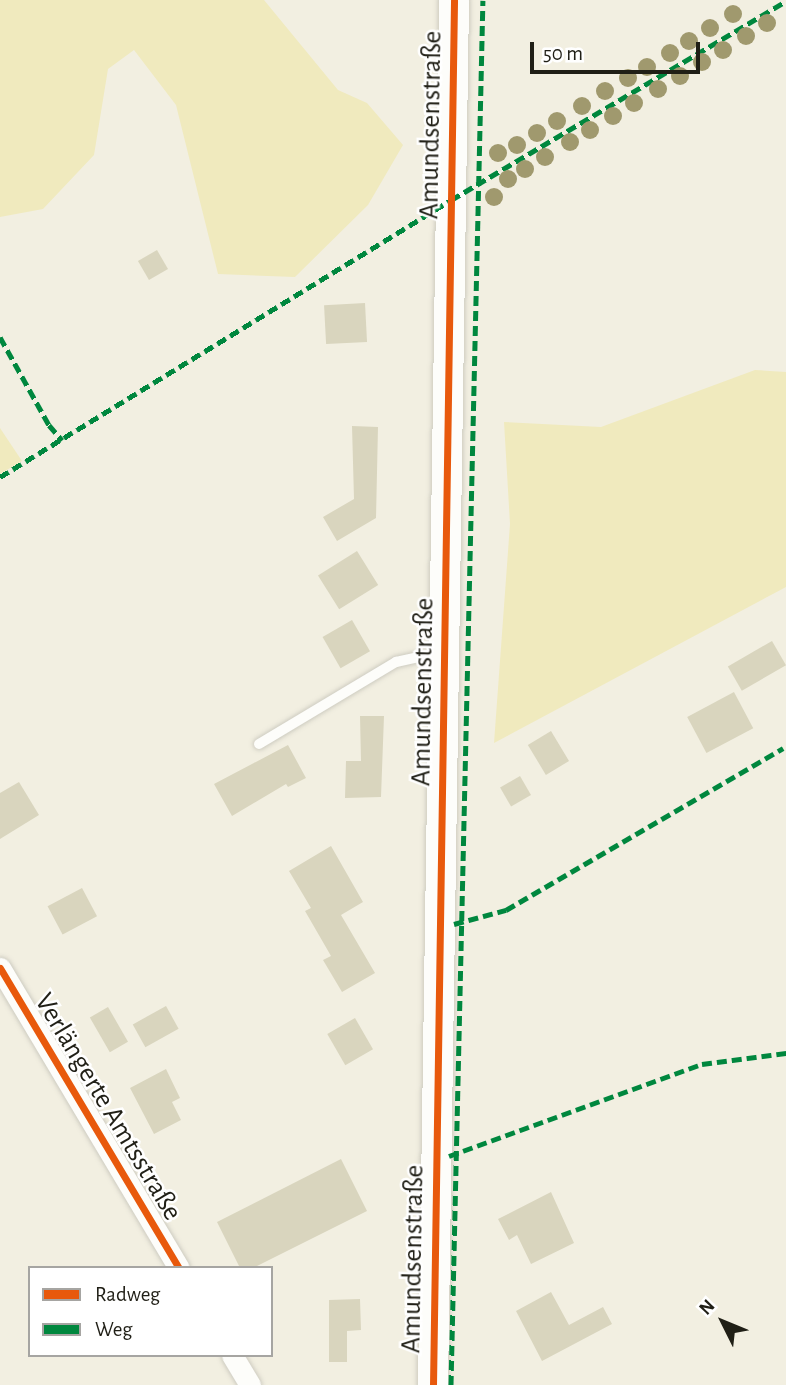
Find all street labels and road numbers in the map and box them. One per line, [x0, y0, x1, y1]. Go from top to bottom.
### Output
street label: Amundsenstraße [413, 31, 449, 219]
street label: Amundsenstraße [405, 598, 441, 786]
street label: Verlängerte Amtsstraße [27, 987, 189, 1227]
street label: Amundsenstraße [395, 1165, 431, 1353]

